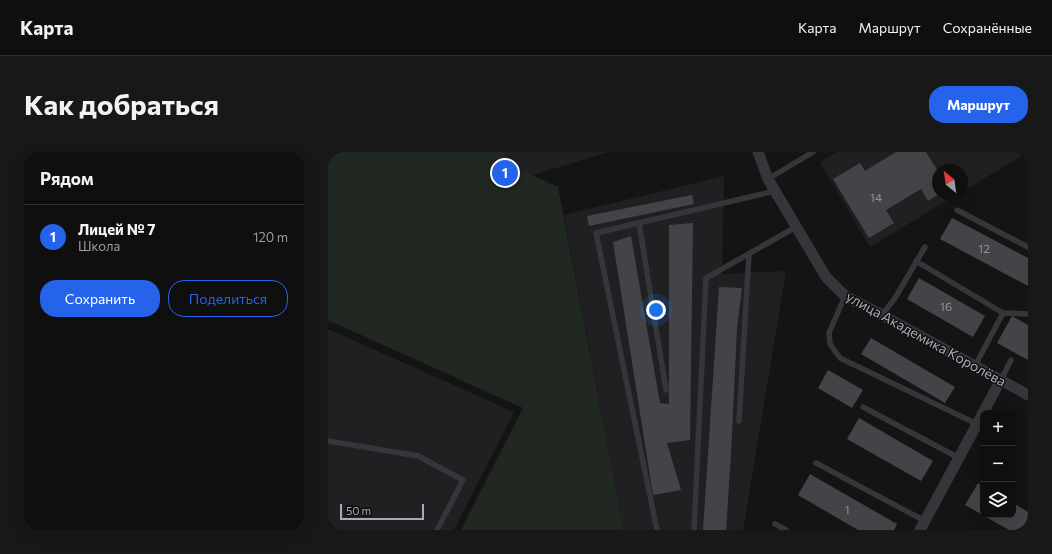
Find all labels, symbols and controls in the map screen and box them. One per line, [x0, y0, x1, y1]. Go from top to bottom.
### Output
text: Карта [20, 16, 73, 39]
text: Карта [798, 19, 836, 36]
text: Маршрут [858, 19, 921, 36]
text: Сохранённые [943, 19, 1032, 36]
button: Маршрут [929, 86, 1028, 123]
text: Как добраться [24, 87, 219, 121]
pin: 1 [492, 158, 518, 188]
north arrow [932, 164, 968, 200]
text: Рядом [40, 168, 94, 189]
house number: 14 [870, 190, 882, 204]
text: Лицей № 7 [78, 220, 156, 238]
text: 1 [50, 229, 56, 245]
text: 120 m [253, 229, 288, 245]
text: Школа [78, 238, 120, 254]
house number: 12 [978, 241, 990, 255]
button: Сохранить [40, 280, 160, 317]
button: Поделиться [168, 280, 288, 317]
street label: улица Академика Королёва [843, 287, 1009, 390]
house number: 16 [940, 299, 952, 313]
your location [646, 300, 666, 320]
map controls [980, 410, 1016, 518]
button: + [980, 410, 1016, 446]
button: − [980, 446, 1016, 482]
button: layers [980, 482, 1016, 518]
scale bar [340, 502, 424, 521]
house number: 1 [844, 502, 850, 516]
text: 50 m [346, 504, 371, 517]

